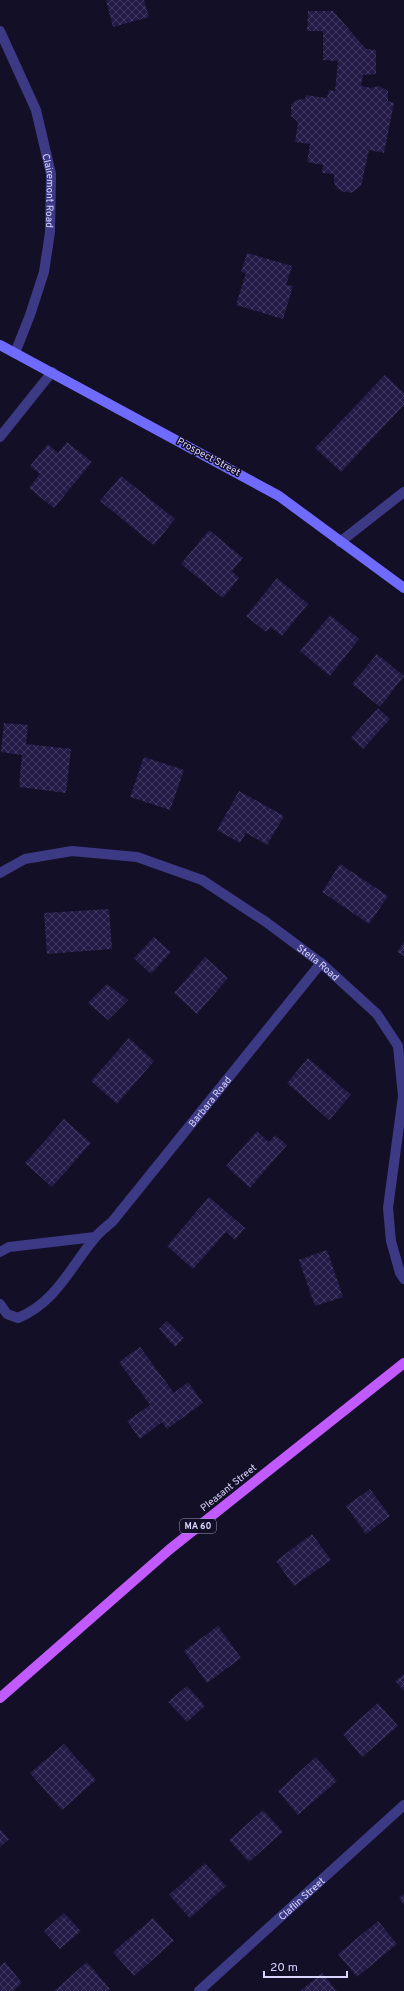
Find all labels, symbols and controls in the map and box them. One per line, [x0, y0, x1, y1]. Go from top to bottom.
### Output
street label: Clairemont Road [38, 152, 56, 228]
street label: Prospect Street [174, 435, 242, 480]
street label: Stella Road [294, 942, 341, 984]
street label: Barbara Road [186, 1074, 235, 1130]
street label: Pleasant Street [198, 1461, 260, 1515]
road number: MA 60 [180, 1519, 216, 1533]
street label: Claflin Street [276, 1875, 328, 1924]
scale bar [264, 1953, 347, 1979]
text: 20 m [270, 1960, 298, 1976]

